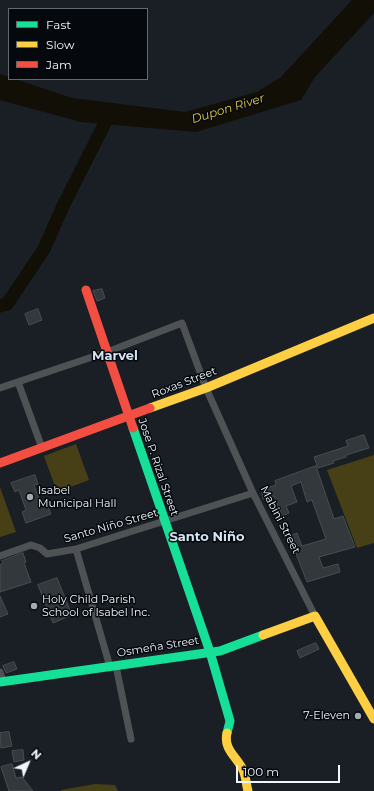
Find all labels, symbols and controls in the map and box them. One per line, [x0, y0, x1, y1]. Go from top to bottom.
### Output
legend [8, 8, 148, 80]
text: Fast [46, 17, 71, 32]
text: Slow [46, 37, 75, 52]
text: Jam [46, 57, 72, 72]
water label: Dupon River [190, 91, 266, 127]
district label: Marvel [92, 348, 138, 364]
street label: Roxas Street [150, 365, 218, 401]
street label: Jose P. Rizal Street [135, 417, 181, 517]
place label: Isabel Municipal Hall [38, 484, 116, 510]
street label: Mabini Street [257, 484, 303, 556]
marker: Isabel Municipal Hall [25, 492, 35, 502]
street label: Santo Niño Street [63, 506, 159, 546]
district label: Santo Niño [170, 529, 244, 545]
place label: Holy Child Parish School of Isabel Inc. [42, 593, 150, 619]
marker: Holy Child Parish School of Isabel Inc. [29, 601, 39, 611]
street label: Osmeña Street [116, 634, 200, 660]
place label: 7-Eleven [303, 709, 350, 723]
marker: 7-Eleven [353, 711, 363, 721]
north arrow [8, 743, 48, 783]
text: N [28, 746, 44, 762]
scale bar [238, 757, 342, 783]
text: 100 m [243, 764, 279, 779]

